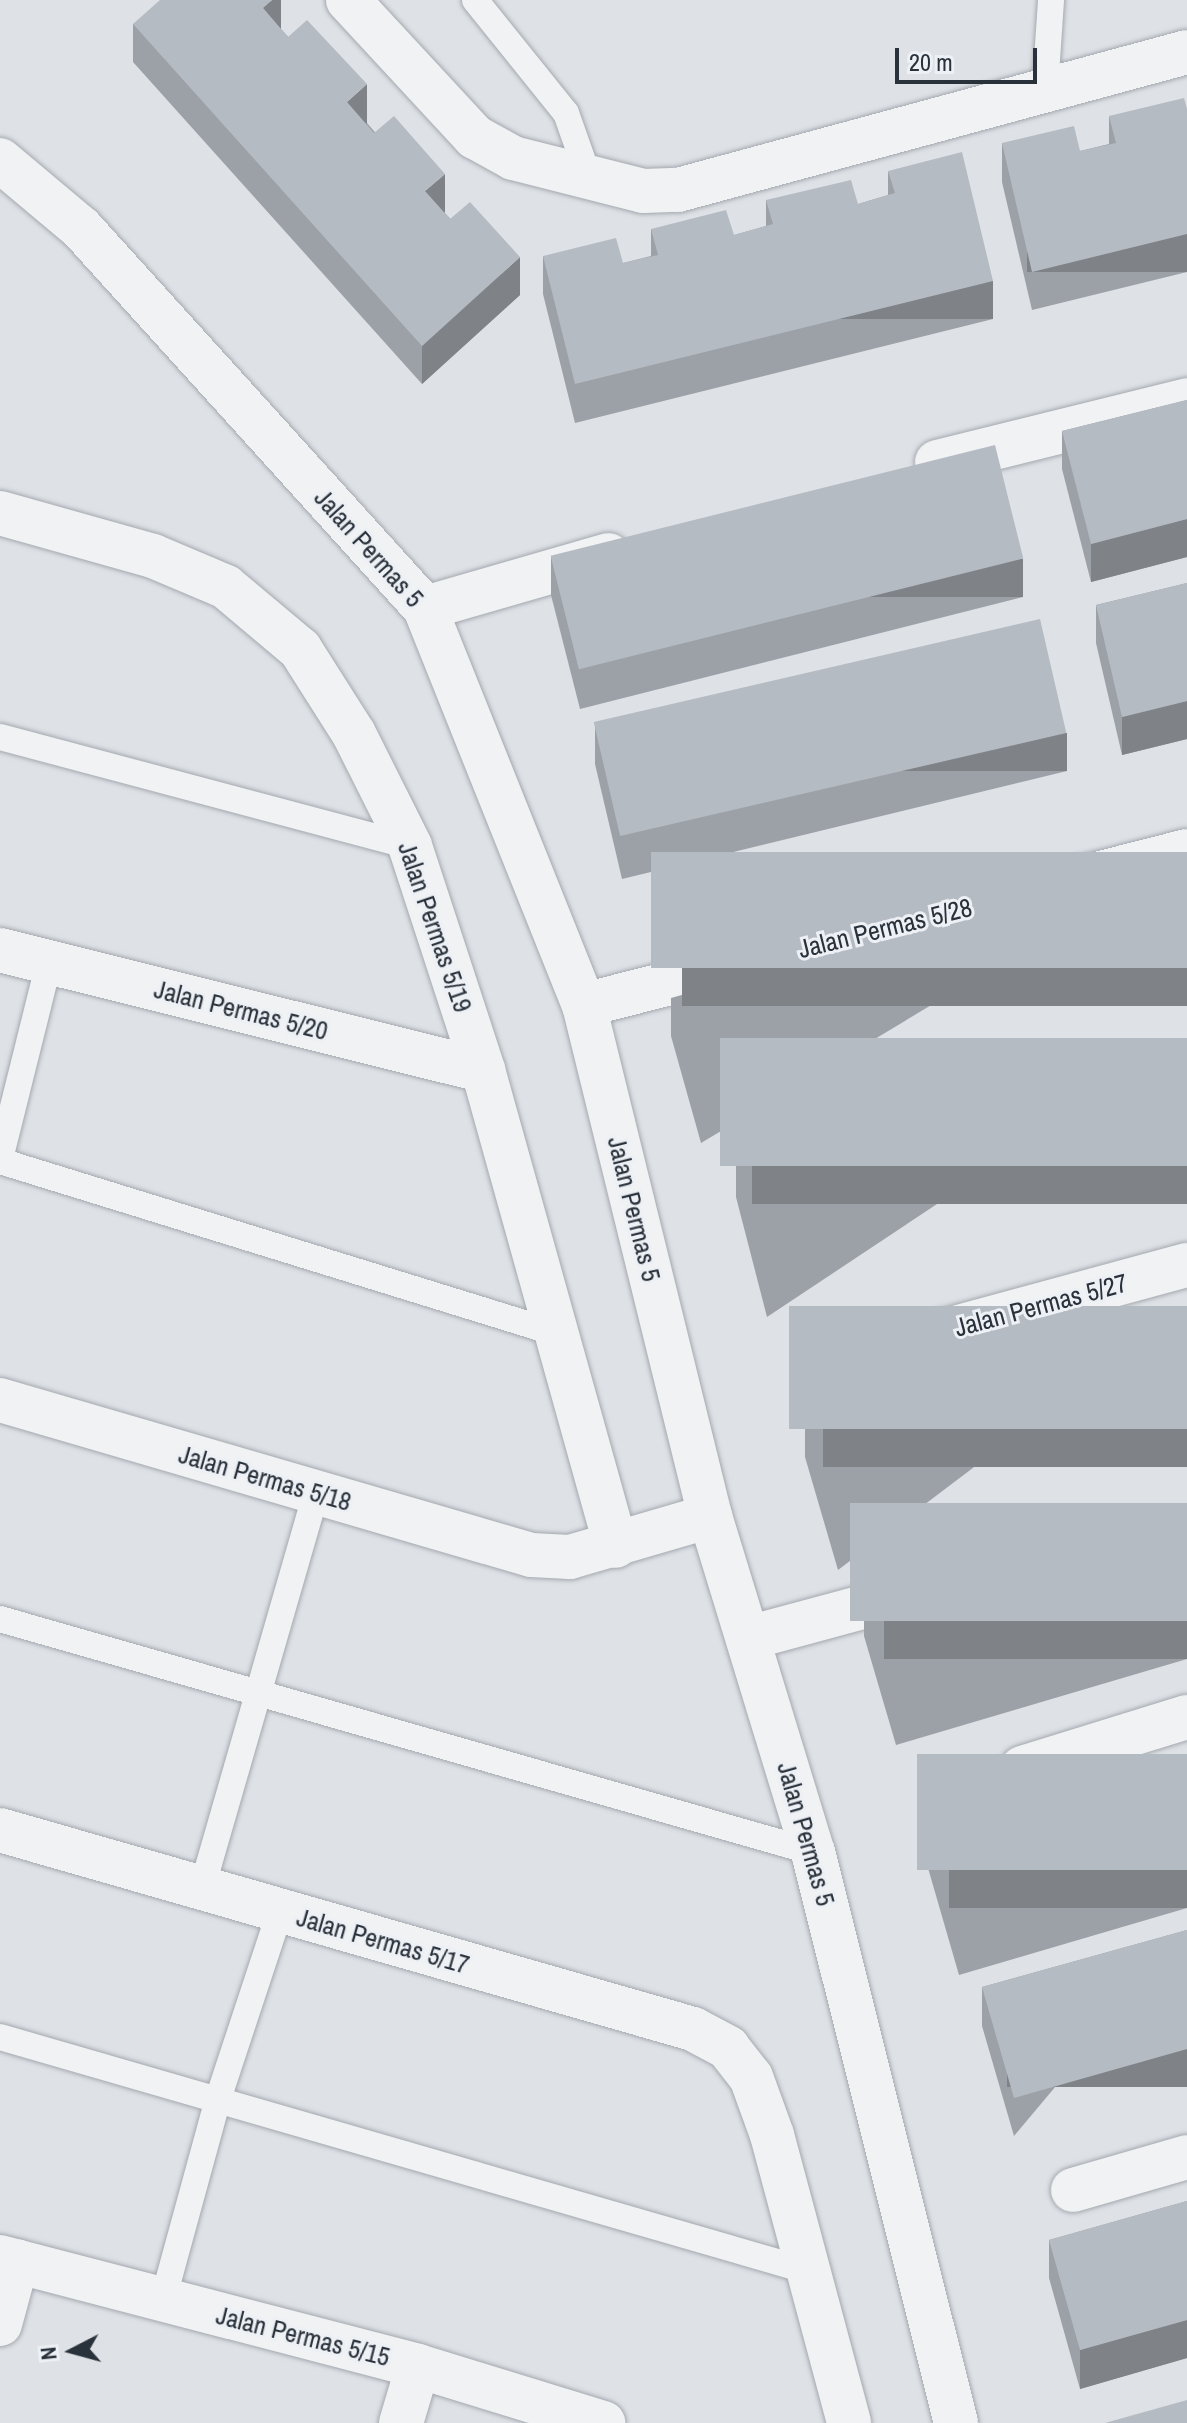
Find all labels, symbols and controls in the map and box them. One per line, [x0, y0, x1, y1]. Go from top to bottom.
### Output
scale bar [899, 32, 1041, 82]
text: 20 m [909, 46, 953, 78]
street label: Jalan Permas 5 [308, 483, 430, 613]
street label: Jalan Permas 5/19 [391, 838, 479, 1016]
street label: Jalan Permas 5/28 [795, 891, 975, 965]
street label: Jalan Permas 5/20 [151, 973, 331, 1047]
street label: Jalan Permas 5 [601, 1133, 667, 1285]
street label: Jalan Permas 5/27 [951, 1267, 1131, 1343]
street label: Jalan Permas 5/18 [175, 1439, 355, 1517]
street label: Jalan Permas 5 [771, 1759, 841, 1909]
street label: Jalan Permas 5/17 [293, 1902, 473, 1980]
street label: Jalan Permas 5/15 [213, 2299, 393, 2373]
north arrow [32, 2311, 112, 2391]
text: N [33, 2345, 64, 2362]

